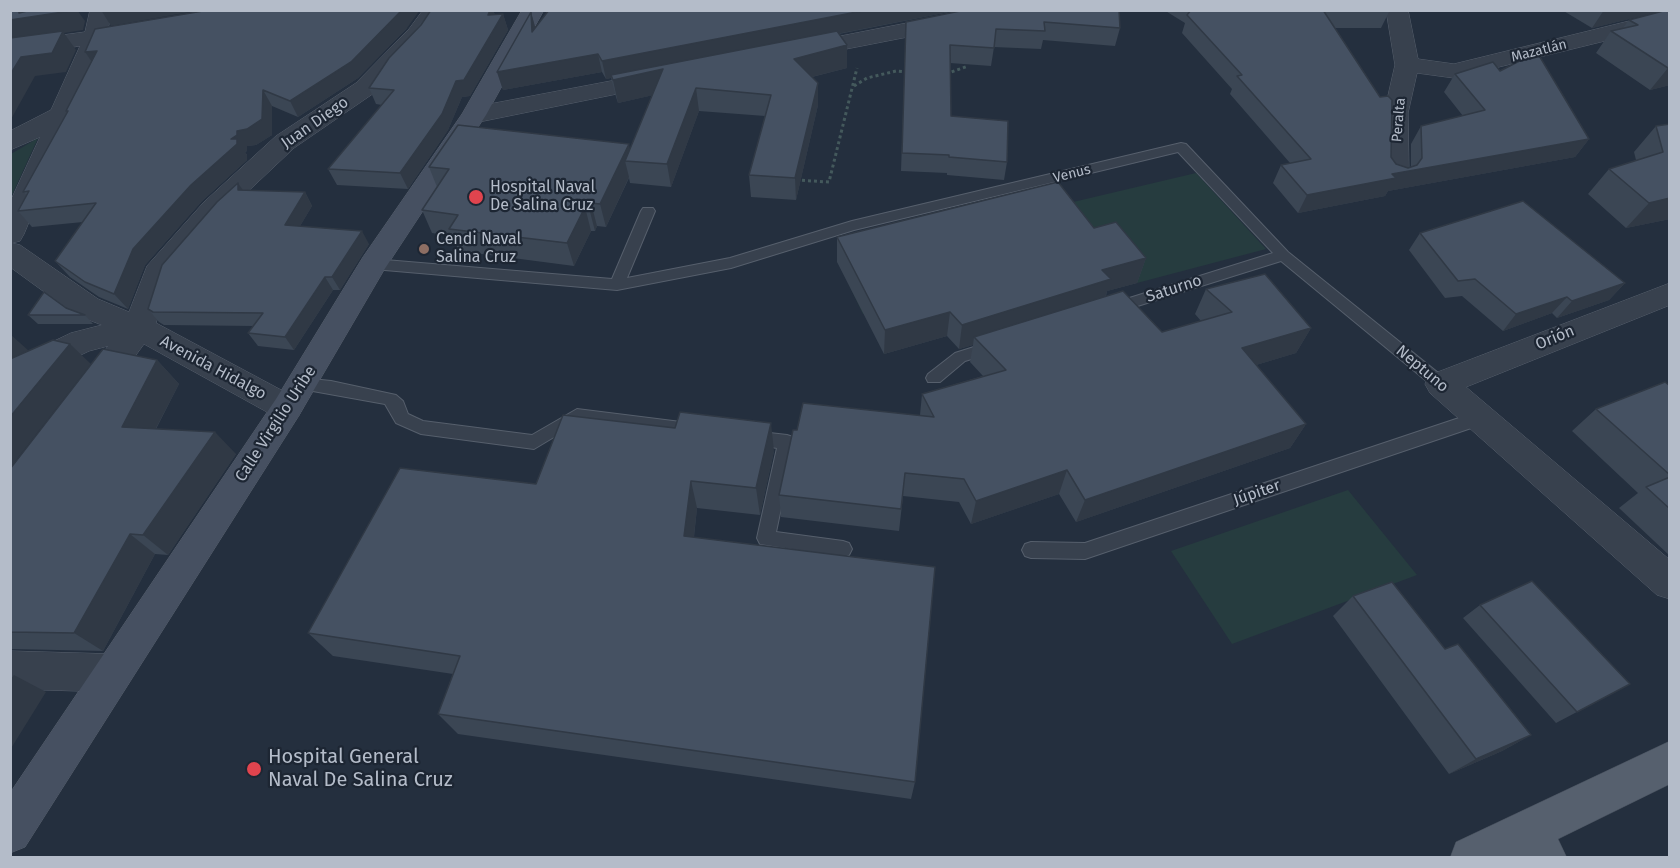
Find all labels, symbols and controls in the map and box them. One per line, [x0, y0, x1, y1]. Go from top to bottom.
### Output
street label: Mazatlán [1509, 36, 1569, 66]
street label: Juan Diego [278, 93, 352, 153]
street label: Peralta [1389, 97, 1409, 143]
street label: Venus [1052, 161, 1092, 187]
place label: Hospital Naval De Salina Cruz [490, 178, 595, 216]
marker: Hospital Naval De Salina Cruz [467, 188, 485, 206]
place label: Cendi Naval Salina Cruz [436, 230, 521, 268]
marker: Cendi Naval Salina Cruz [417, 242, 431, 256]
street label: Saturno [1144, 271, 1204, 307]
street label: Orión [1533, 322, 1577, 354]
street label: Avenida Hidalgo [157, 332, 269, 404]
street label: Neptuno [1392, 341, 1452, 397]
street label: Calle Virgilio Uribe [231, 363, 321, 485]
street label: Júpiter [1231, 476, 1283, 510]
place label: Hospital General Naval De Salina Cruz [268, 745, 453, 792]
marker: Hospital General Naval De Salina Cruz [245, 760, 263, 778]

